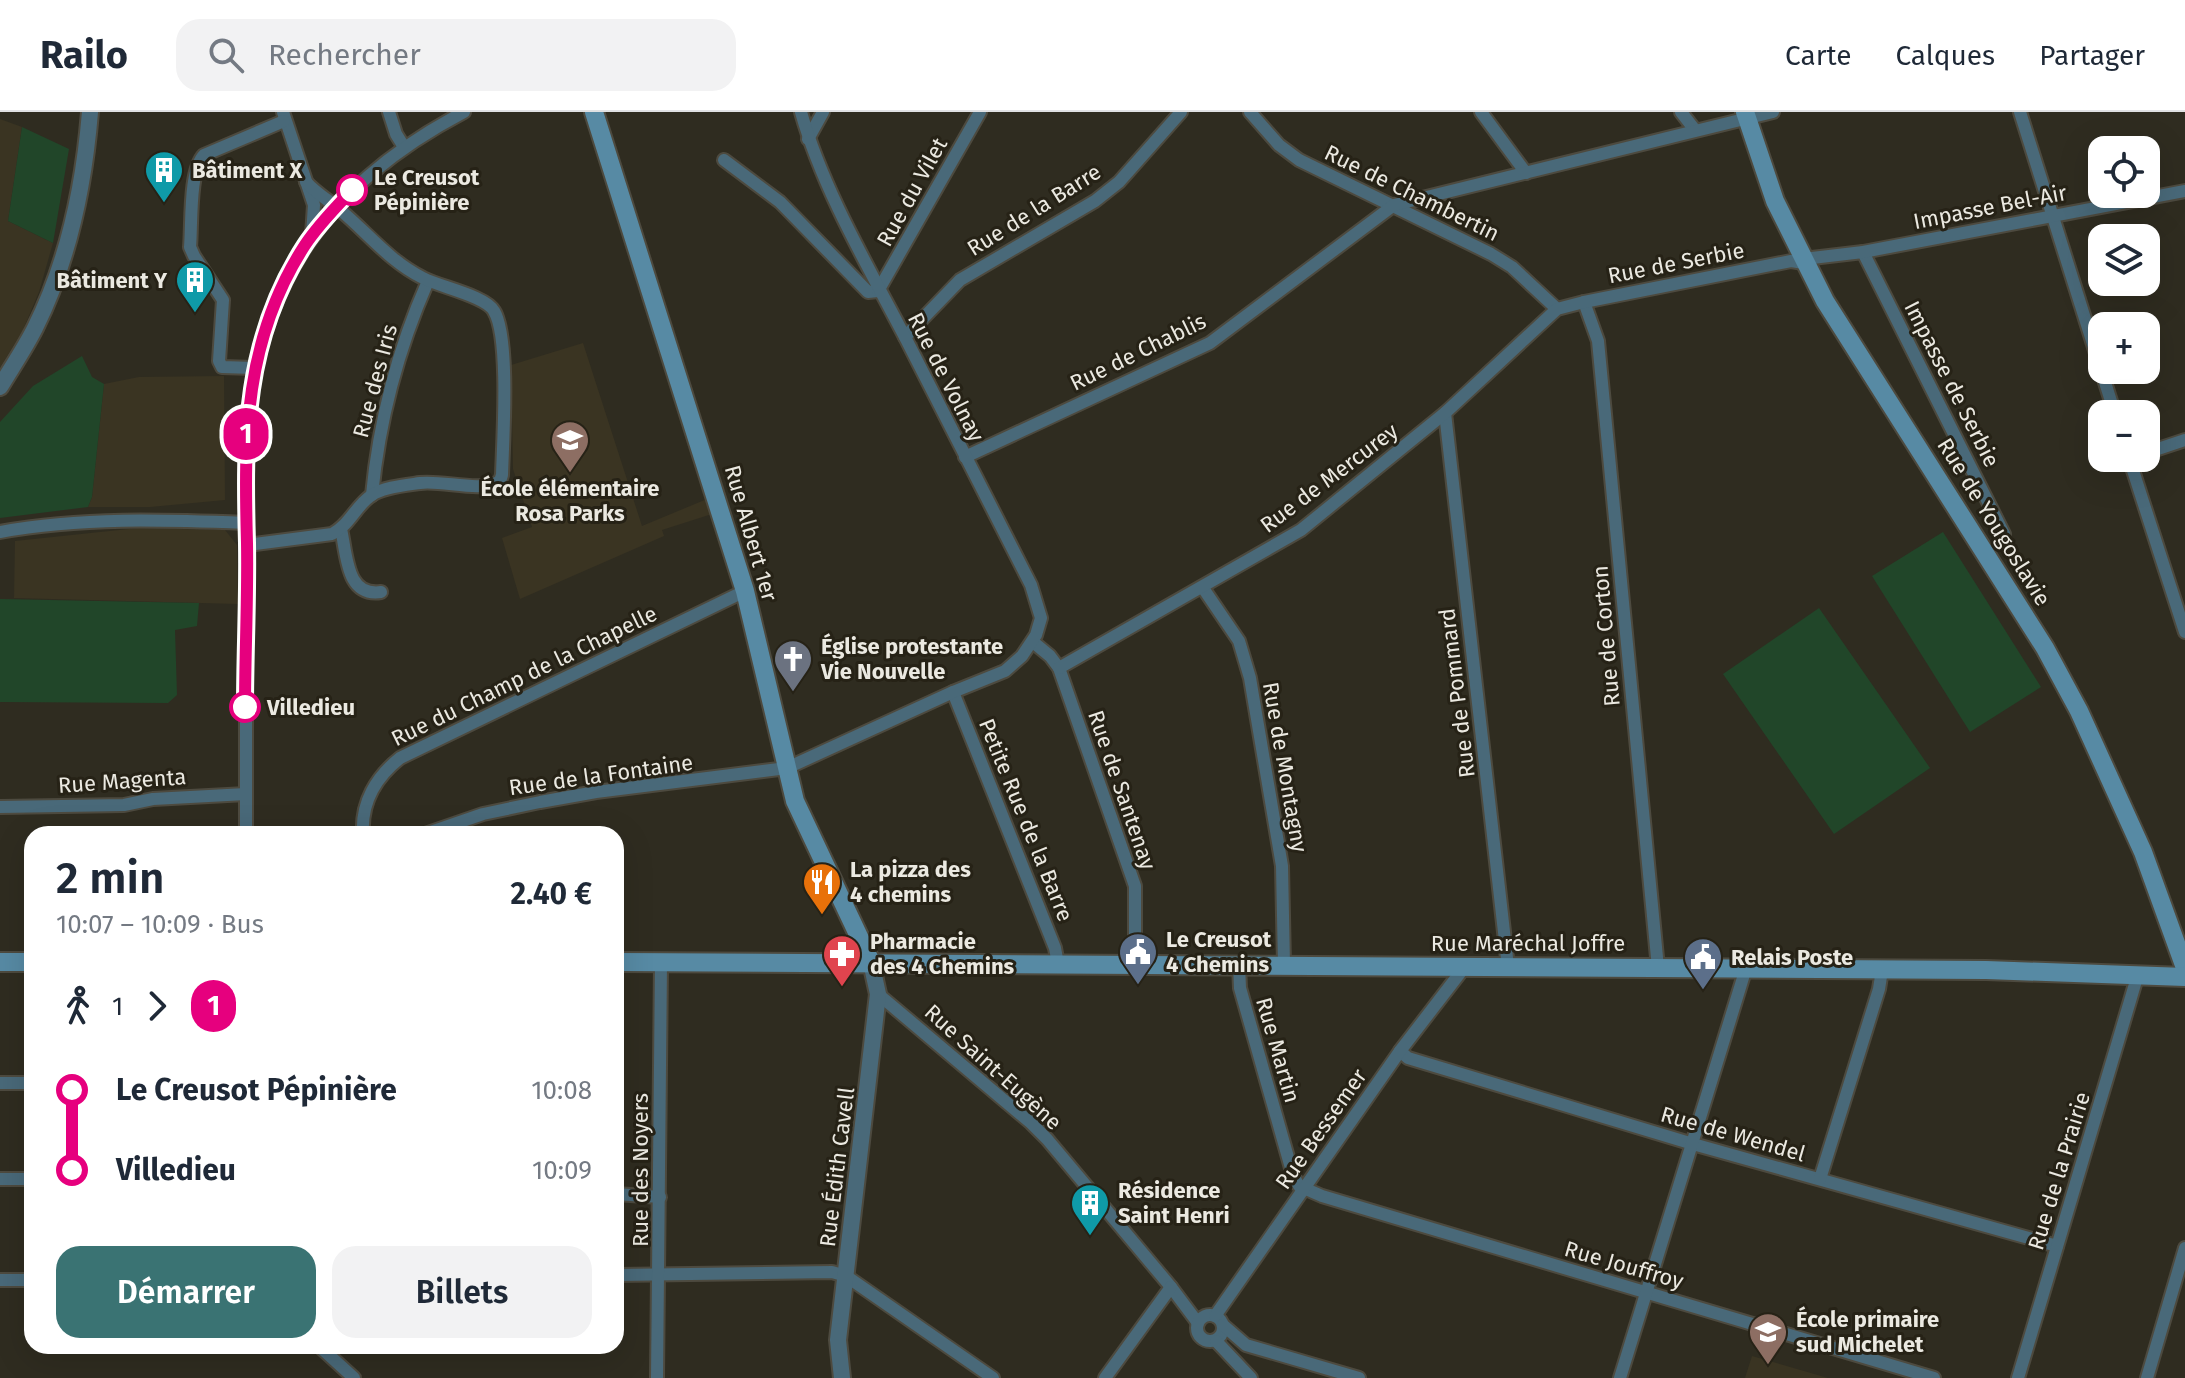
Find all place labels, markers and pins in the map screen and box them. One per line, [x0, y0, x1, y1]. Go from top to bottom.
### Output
building icon: Bâtiment X [143, 149, 185, 204]
place label: Bâtiment X [192, 157, 302, 184]
place label: Le Creusot Pépinière [374, 164, 480, 216]
marker: Le Creusot Pépinière [337, 175, 367, 205]
building icon: Bâtiment Y [174, 259, 216, 314]
place label: Bâtiment Y [56, 267, 168, 294]
school or university icon: École élémentaire Rosa Parks [549, 419, 591, 474]
place label: École élémentaire Rosa Parks [481, 475, 659, 527]
place label: Église protestante Vie Nouvelle [820, 633, 1003, 685]
church icon: Église protestante Vie Nouvelle [772, 638, 814, 693]
marker: Villedieu [230, 692, 260, 722]
place label: Villedieu [266, 694, 355, 721]
place label: La pizza des 4 chemins [850, 856, 971, 908]
restaurant icon: La pizza des 4 chemins [801, 861, 843, 916]
place label: Le Creusot 4 Chemins [1166, 926, 1272, 978]
place label: Pharmacie des 4 Chemins [870, 928, 1015, 980]
public building icon: Le Creusot 4 Chemins [1117, 931, 1159, 986]
pharmacy icon: Pharmacie des 4 Chemins [821, 933, 863, 988]
public building icon: Relais Poste [1682, 936, 1724, 991]
place label: Relais Poste [1731, 944, 1853, 971]
place label: Résidence Saint Henri [1118, 1177, 1230, 1229]
building icon: Résidence Saint Henri [1069, 1182, 1111, 1237]
place label: École primaire sud Michelet [1796, 1306, 1939, 1358]
school or university icon: École primaire sud Michelet [1747, 1311, 1789, 1366]

